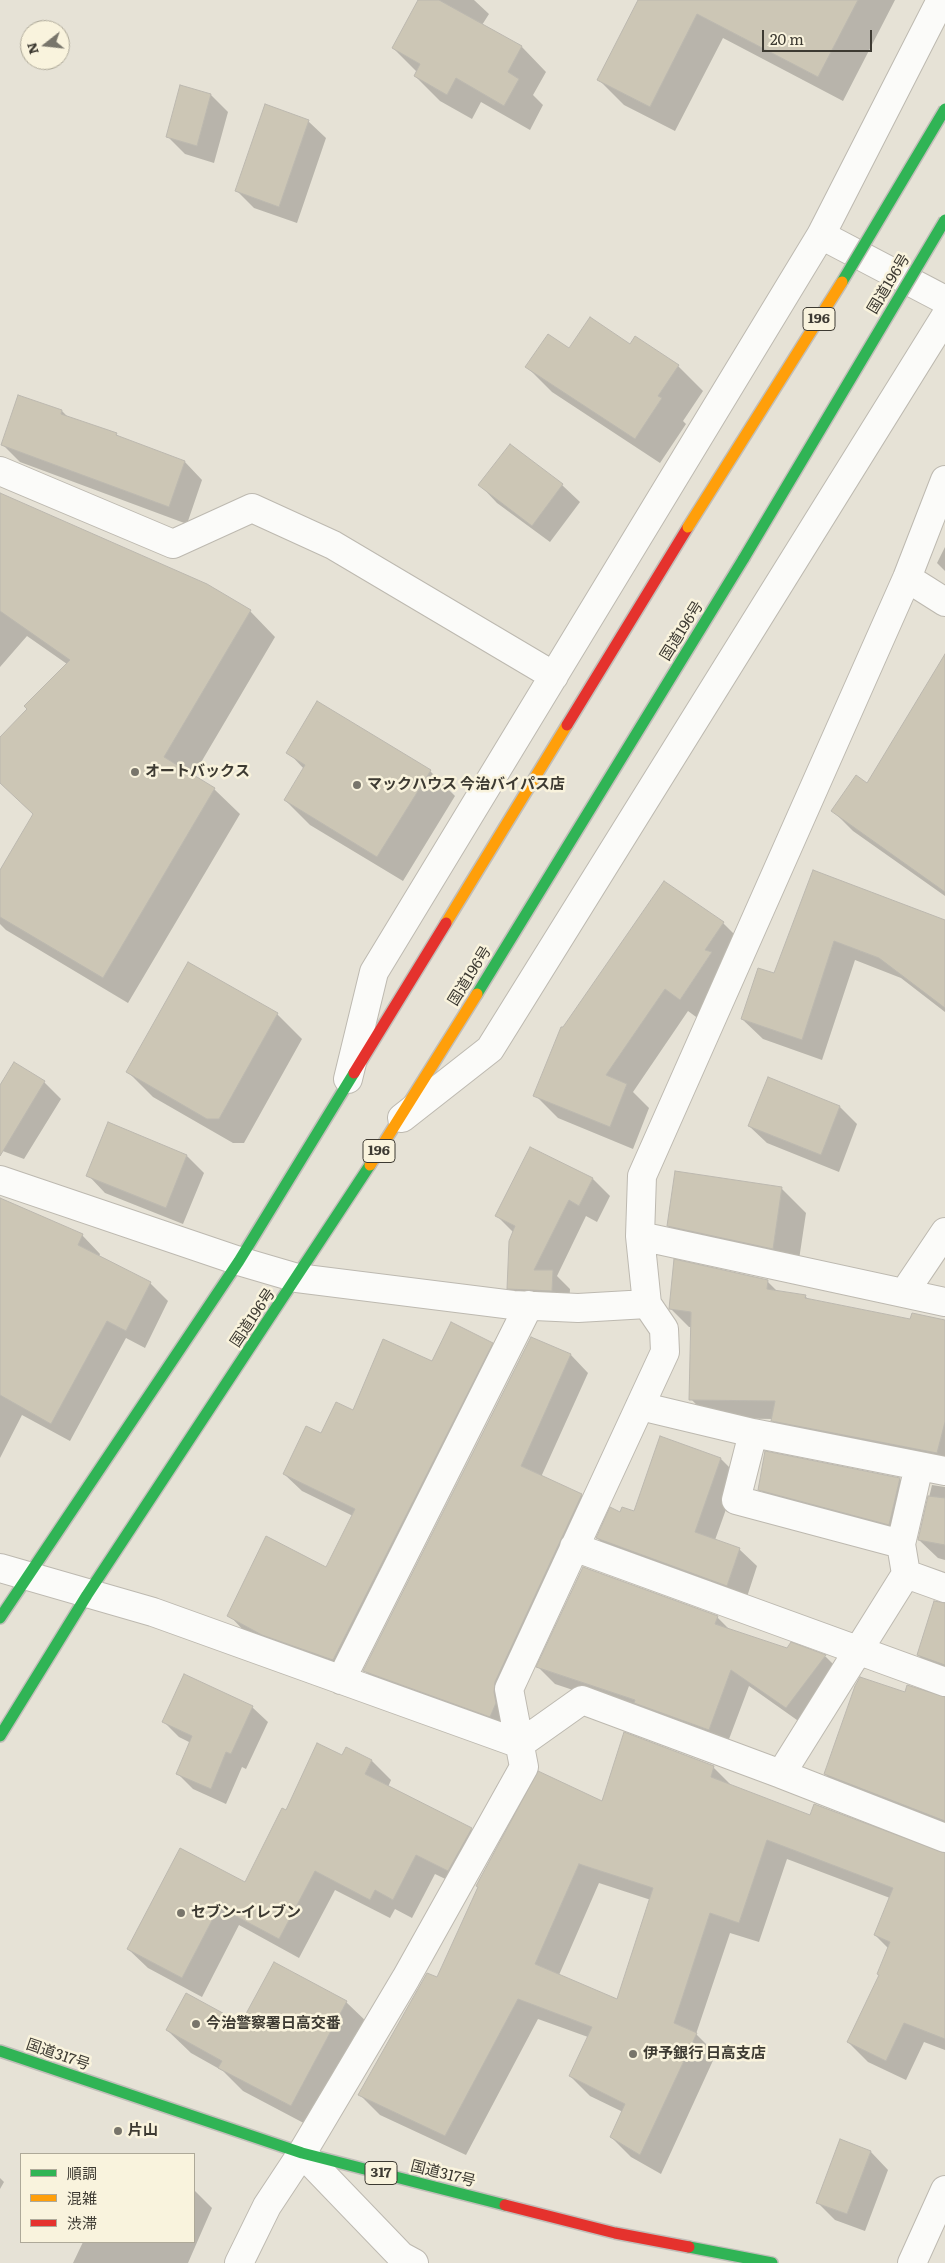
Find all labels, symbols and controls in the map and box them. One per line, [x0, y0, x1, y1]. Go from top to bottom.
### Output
north arrow [20, 20, 70, 70]
scale bar [765, 20, 875, 52]
text: 20 m [770, 27, 804, 50]
text: N [20, 40, 43, 57]
street label: 国道196号 [864, 251, 914, 317]
road number: 196 [803, 308, 835, 330]
street label: 国道196号 [657, 598, 707, 664]
place label: オートバックス [145, 763, 250, 781]
marker: オートバックス [129, 766, 141, 778]
place label: マックハウス 今治バイパス店 [367, 776, 565, 794]
marker: マックハウス 今治バイパス店 [351, 779, 363, 791]
street label: 国道196号 [445, 943, 495, 1009]
road number: 196 [363, 1140, 395, 1162]
street label: 国道196号 [227, 1285, 279, 1351]
place label: セブン-イレブン [191, 1904, 301, 1922]
marker: セブン-イレブン [175, 1907, 187, 1919]
place label: 今治警察署日高交番 [206, 2015, 341, 2033]
marker: 今治警察署日高交番 [190, 2018, 202, 2030]
street label: 国道317号 [24, 2036, 92, 2074]
place label: 伊予銀行 日高支店 [643, 2045, 766, 2063]
marker: 伊予銀行 日高支店 [627, 2048, 639, 2060]
place label: 片山 [128, 2122, 158, 2140]
marker: 片山 [112, 2125, 124, 2137]
legend [20, 2153, 195, 2243]
street label: 国道317号 [409, 2157, 477, 2191]
text: 順調 [67, 2161, 97, 2184]
road number: 317 [365, 2162, 397, 2184]
text: 混雑 [67, 2186, 97, 2209]
text: 渋滞 [67, 2211, 97, 2234]

